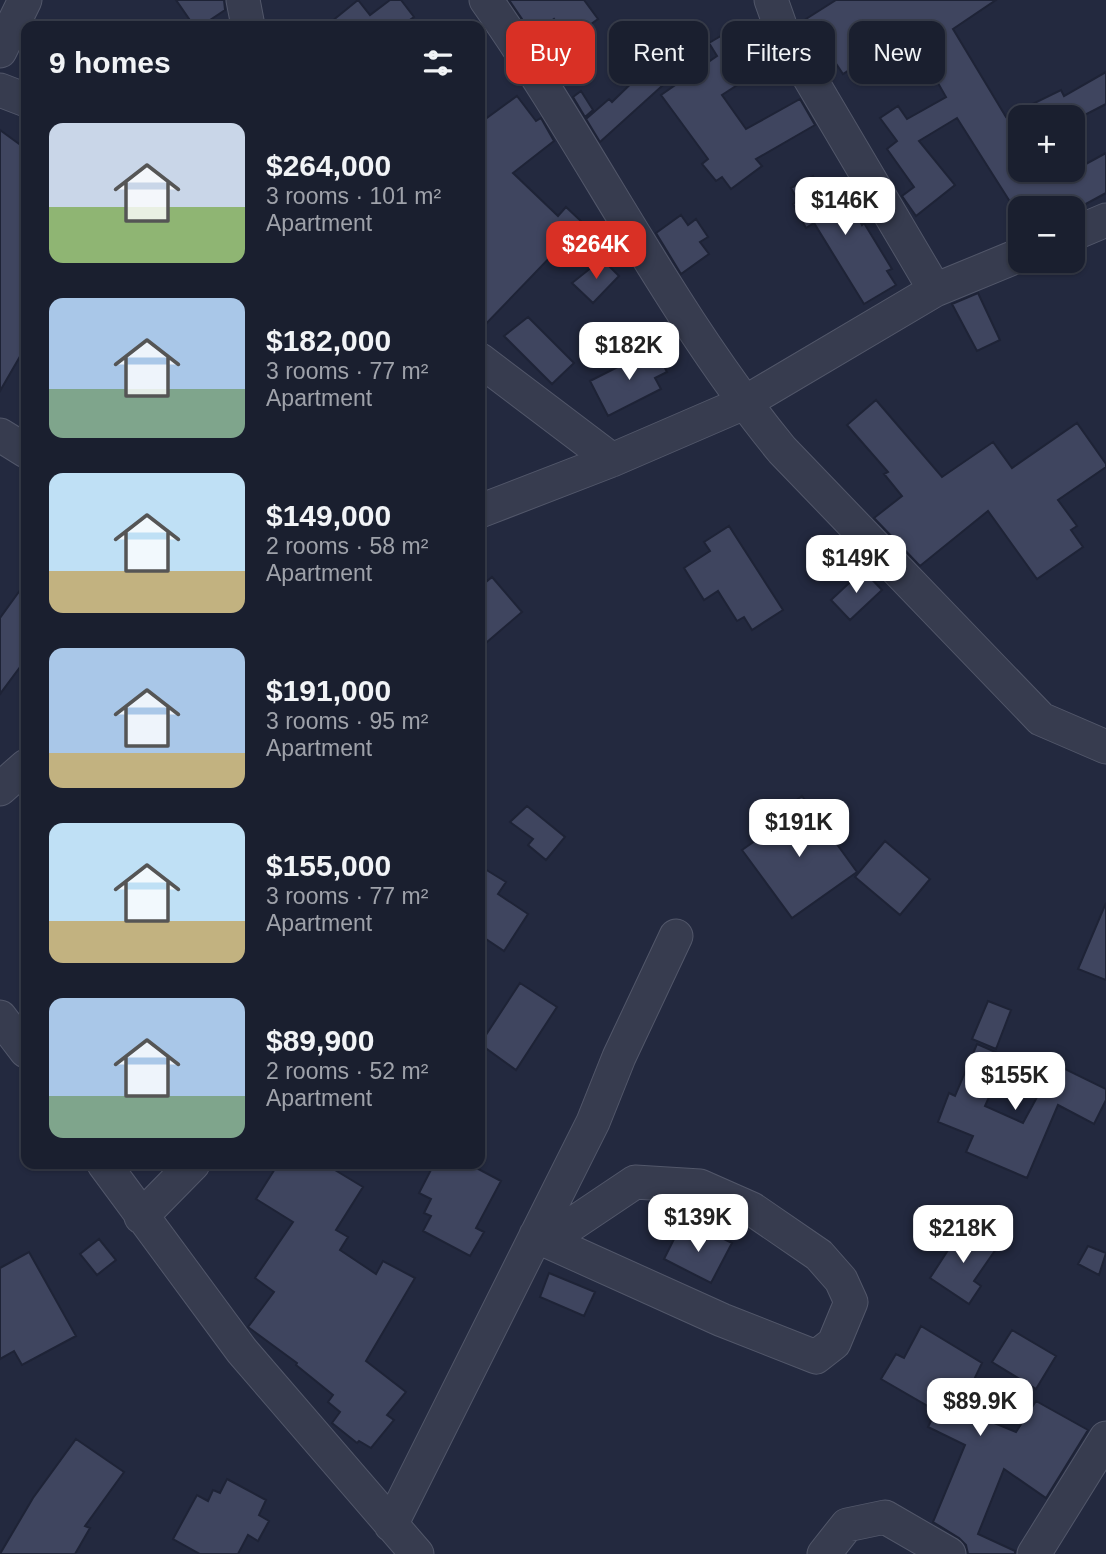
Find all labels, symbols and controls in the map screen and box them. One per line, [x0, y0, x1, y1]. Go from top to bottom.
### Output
chip: Buy [506, 21, 595, 84]
chip: Rent [609, 21, 708, 84]
chip: Filters [722, 21, 835, 84]
chip: New [849, 21, 945, 84]
icon: filters [419, 44, 457, 82]
text: 9 homes [49, 46, 171, 79]
map controls [1008, 105, 1085, 273]
button: + [1008, 105, 1085, 182]
text: $264,000 [266, 149, 391, 182]
icon: home [105, 151, 189, 235]
pin: $146K [796, 177, 894, 237]
text: 3 rooms · 101 m² [266, 183, 441, 209]
text: $146K [811, 187, 879, 213]
button: − [1008, 196, 1085, 273]
text: Apartment [266, 210, 372, 236]
pin: $264K [547, 222, 645, 281]
text: $264K [562, 231, 630, 257]
pin: $182K [580, 322, 678, 382]
text: $182,000 [266, 324, 391, 357]
icon: home [105, 326, 189, 410]
text: $182K [595, 332, 663, 358]
text: 3 rooms · 77 m² [266, 358, 428, 384]
text: Apartment [266, 385, 372, 411]
text: $149,000 [266, 499, 391, 532]
icon: home [105, 501, 189, 585]
text: 2 rooms · 58 m² [266, 533, 428, 559]
pin: $149K [807, 536, 905, 595]
text: $149K [822, 545, 890, 571]
text: Apartment [266, 560, 372, 586]
text: $191,000 [266, 674, 391, 707]
icon: home [105, 676, 189, 760]
text: 3 rooms · 95 m² [266, 708, 428, 734]
text: Apartment [266, 735, 372, 761]
pin: $191K [750, 800, 848, 859]
text: $191K [765, 809, 833, 835]
text: $155,000 [266, 849, 391, 882]
icon: home [105, 851, 189, 935]
text: 3 rooms · 77 m² [266, 883, 428, 909]
text: Apartment [266, 910, 372, 936]
text: $89,900 [266, 1024, 374, 1057]
icon: home [105, 1026, 189, 1110]
pin: $155K [966, 1052, 1064, 1112]
text: 2 rooms · 52 m² [266, 1058, 428, 1084]
text: $155K [981, 1062, 1049, 1088]
text: Apartment [266, 1085, 372, 1111]
pin: $139K [649, 1194, 747, 1254]
text: $139K [664, 1204, 732, 1230]
pin: $218K [914, 1206, 1012, 1265]
text: $218K [929, 1215, 997, 1241]
pin: $89.9K [923, 1378, 1037, 1438]
text: $89.9K [943, 1388, 1017, 1414]

